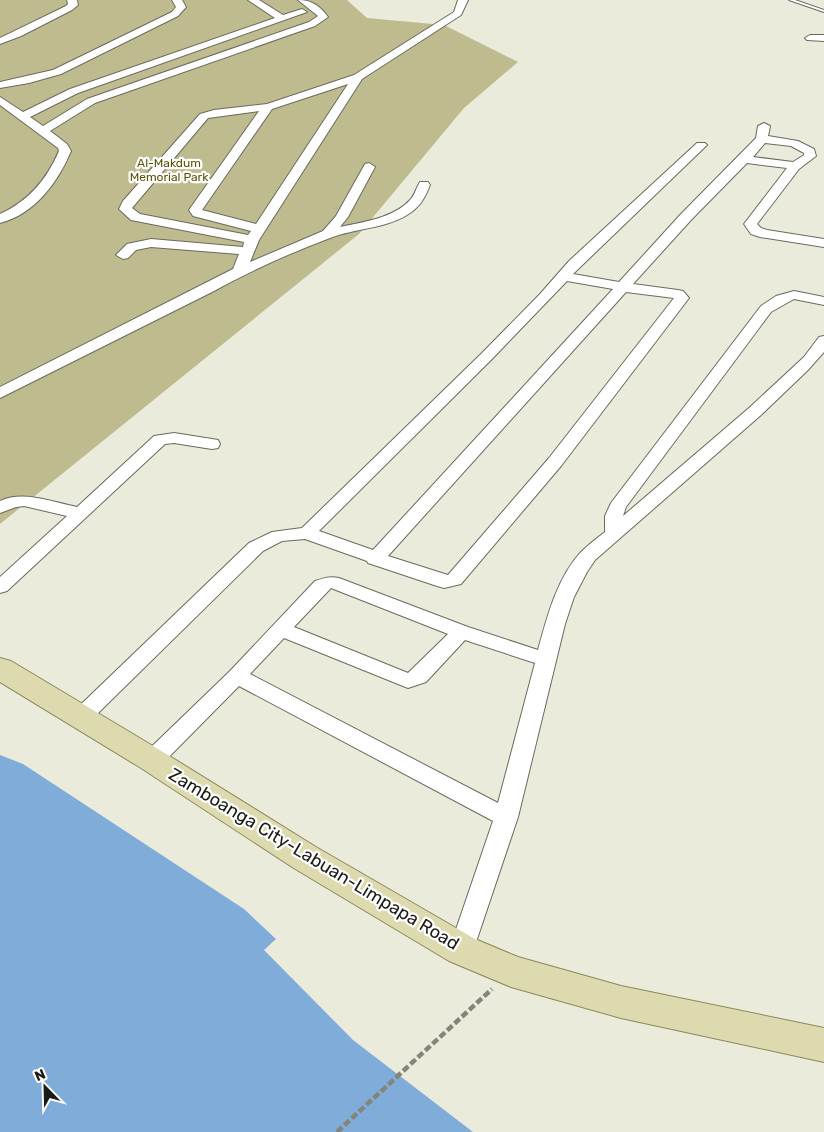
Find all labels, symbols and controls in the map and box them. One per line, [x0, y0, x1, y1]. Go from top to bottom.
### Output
park label: Al-Makdum Memorial Park [130, 156, 209, 184]
street label: Zamboanga City-Labuan-Limpapa Road [165, 763, 463, 955]
north arrow [20, 1062, 70, 1112]
text: N [32, 1066, 48, 1085]

